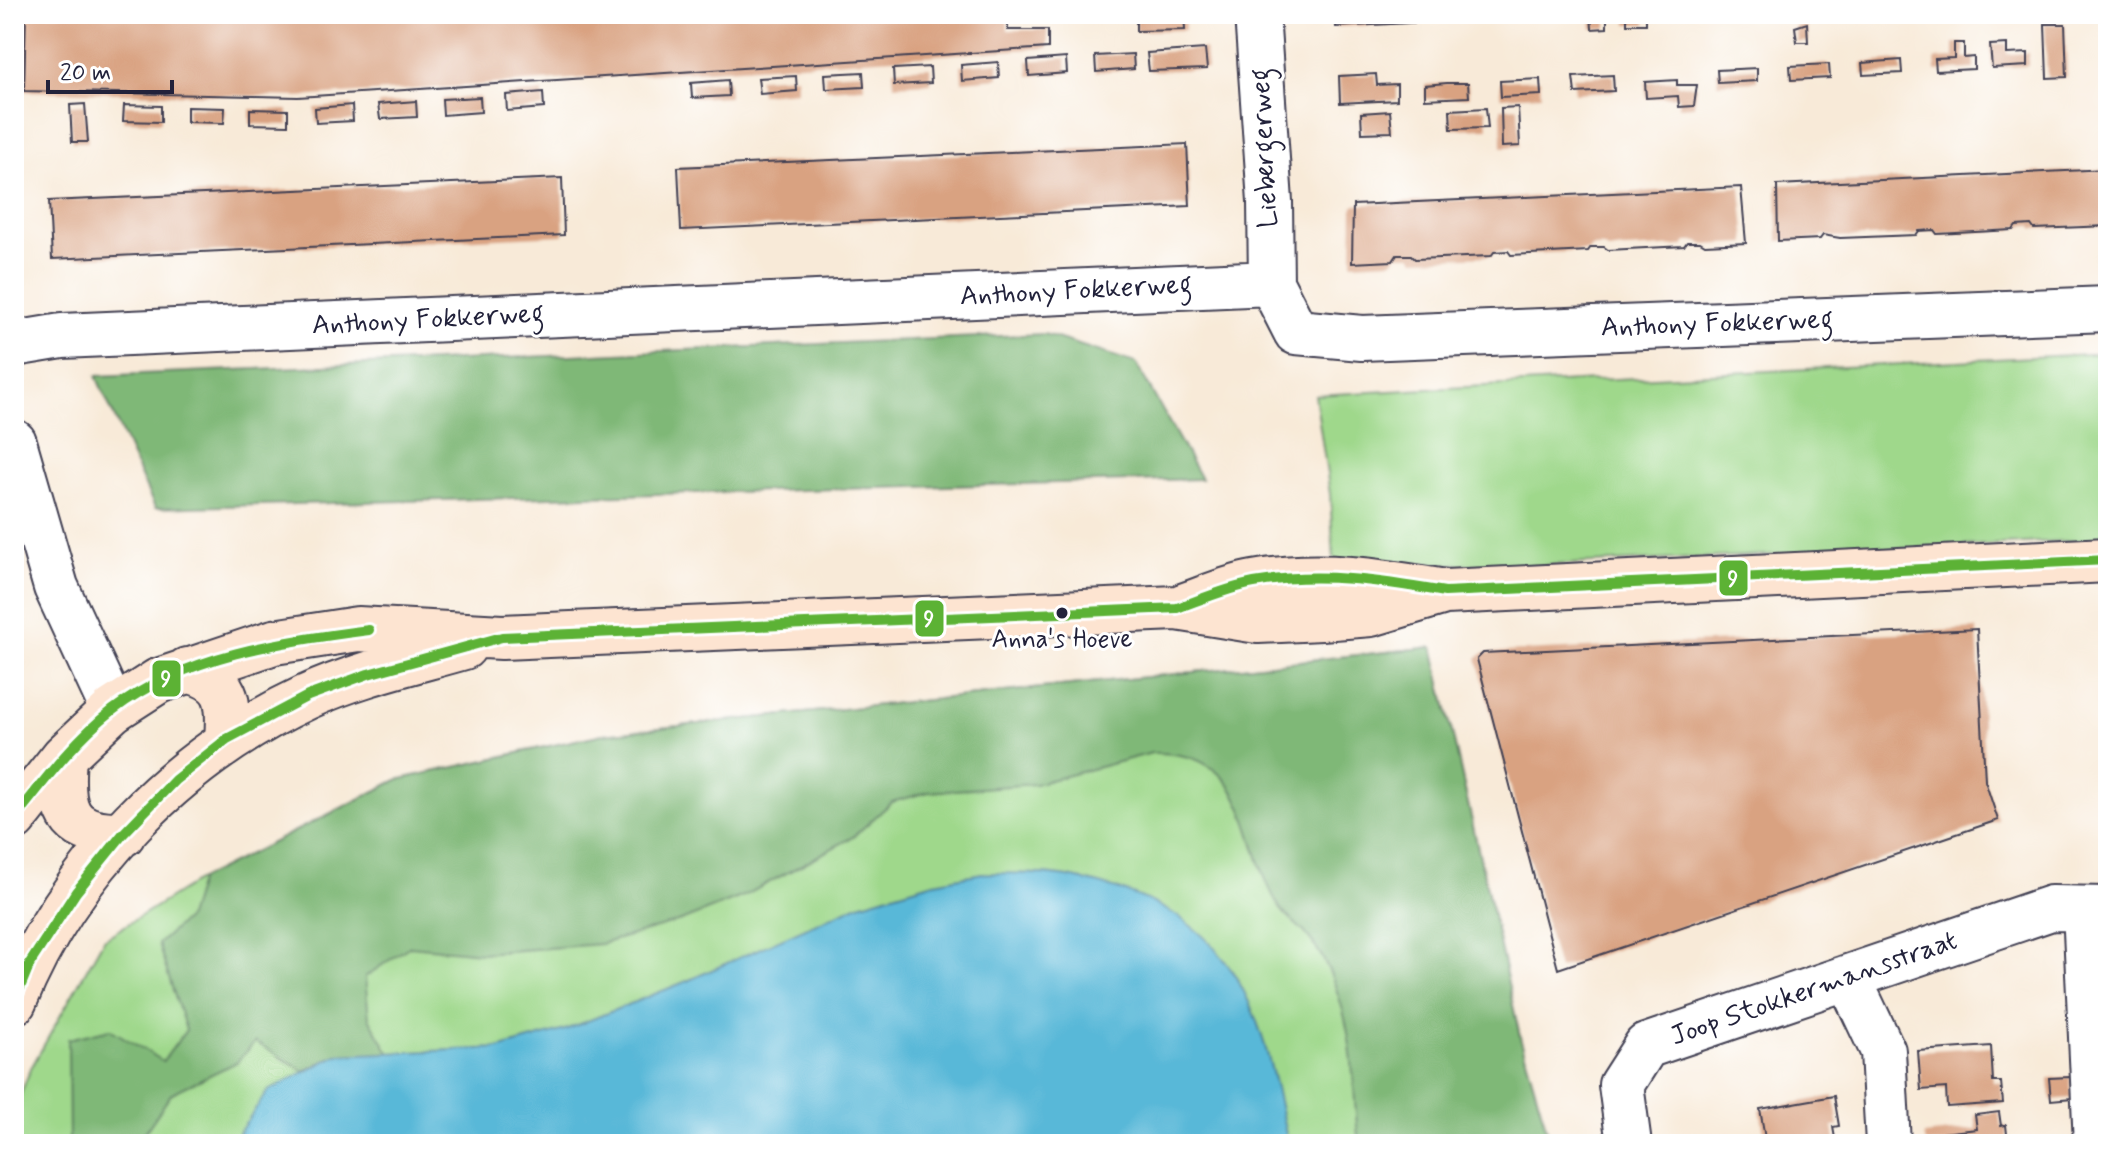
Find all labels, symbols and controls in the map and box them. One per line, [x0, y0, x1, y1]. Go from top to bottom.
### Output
scale bar [48, 44, 172, 94]
text: 20 m [60, 58, 111, 89]
street label: Liebergerweg [1242, 67, 1291, 229]
street label: Anthony Fokkerweg [959, 266, 1193, 319]
street label: Anthony Fokkerweg [311, 295, 545, 348]
street label: Anthony Fokkerweg [1600, 301, 1834, 350]
line badge: 9 [1718, 559, 1749, 597]
text: 9 [1728, 566, 1739, 594]
line badge: 9 [914, 599, 945, 638]
marker: Anna's Hoeve [1054, 605, 1070, 621]
text: 9 [924, 606, 935, 634]
place label: Anna's Hoeve [991, 623, 1133, 657]
line badge: 9 [151, 659, 182, 698]
text: 9 [161, 666, 172, 694]
street label: Joop Stokkermansstraat [1666, 923, 1962, 1055]

